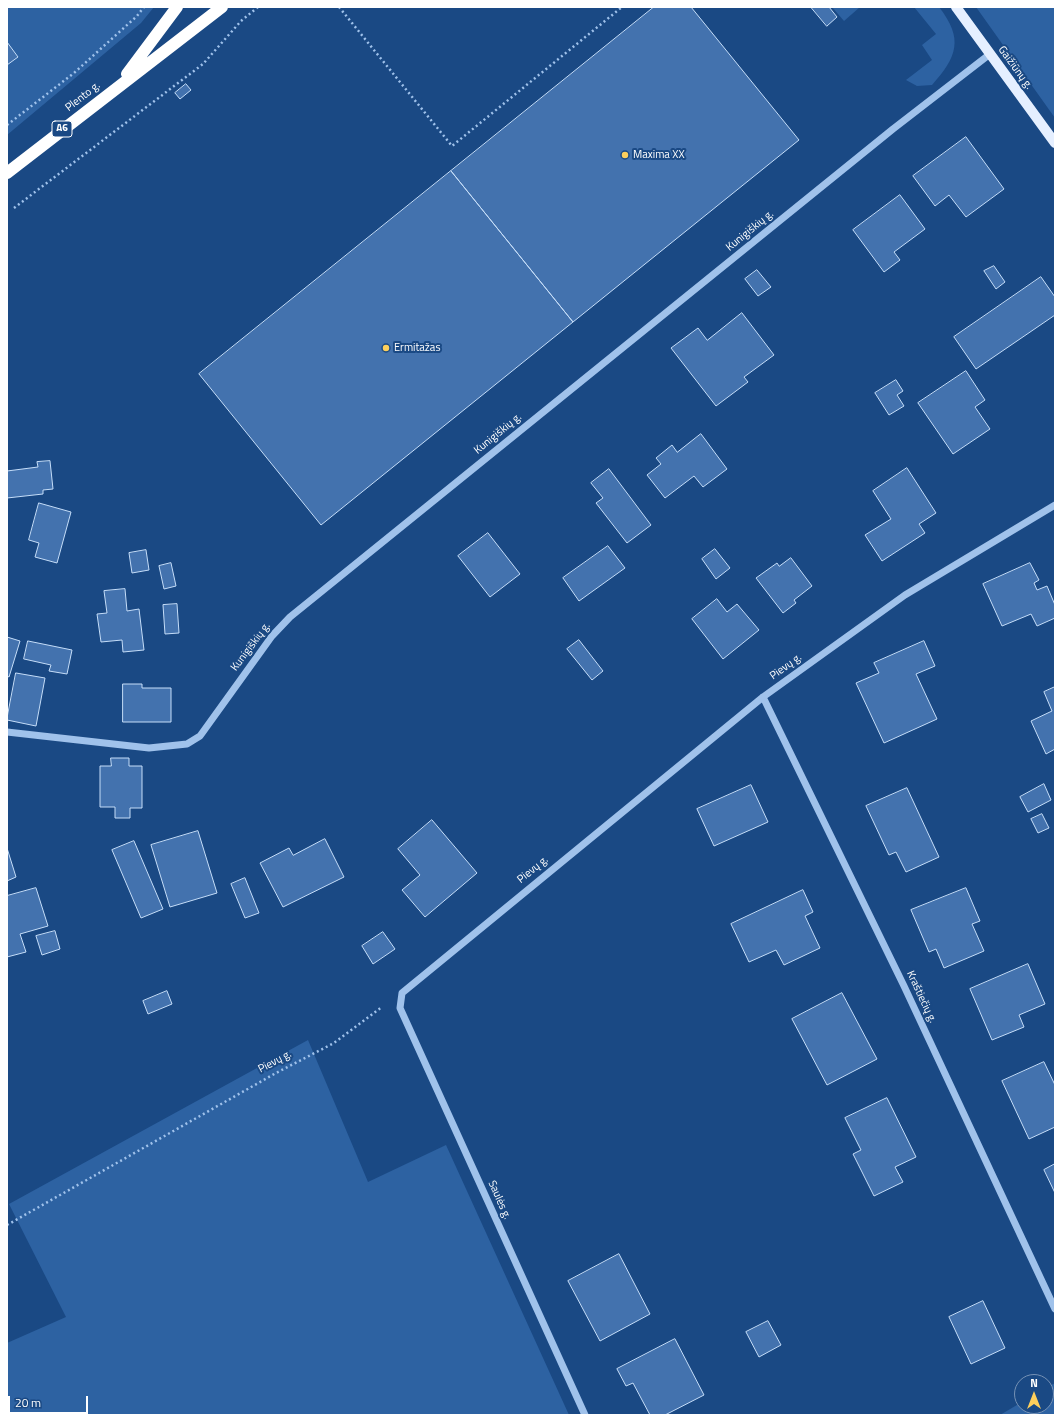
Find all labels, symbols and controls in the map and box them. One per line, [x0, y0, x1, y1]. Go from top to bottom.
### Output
street label: Gaižiūnų g. [995, 44, 1035, 92]
street label: Plento g. [63, 79, 103, 115]
road number: A6 [52, 121, 72, 137]
place label: Maxima XX [633, 148, 685, 162]
marker: Maxima XX [620, 150, 630, 160]
street label: Kunigiškių g. [724, 208, 776, 254]
place label: Ermitažas [394, 341, 440, 355]
marker: Ermitažas [381, 343, 391, 353]
street label: Kunigiškių g. [472, 411, 524, 457]
street label: Kunigiškių g. [228, 620, 274, 674]
street label: Pievų g. [768, 651, 804, 683]
street label: Pievų g. [515, 854, 551, 886]
street label: Kraštiečių g. [903, 969, 939, 1025]
street label: Pievų g. [256, 1048, 294, 1076]
street label: Saulės g. [485, 1179, 513, 1221]
north arrow [1014, 1374, 1054, 1414]
text: N [1030, 1375, 1038, 1391]
scale bar [10, 1388, 90, 1414]
text: 20 m [15, 1393, 41, 1412]

